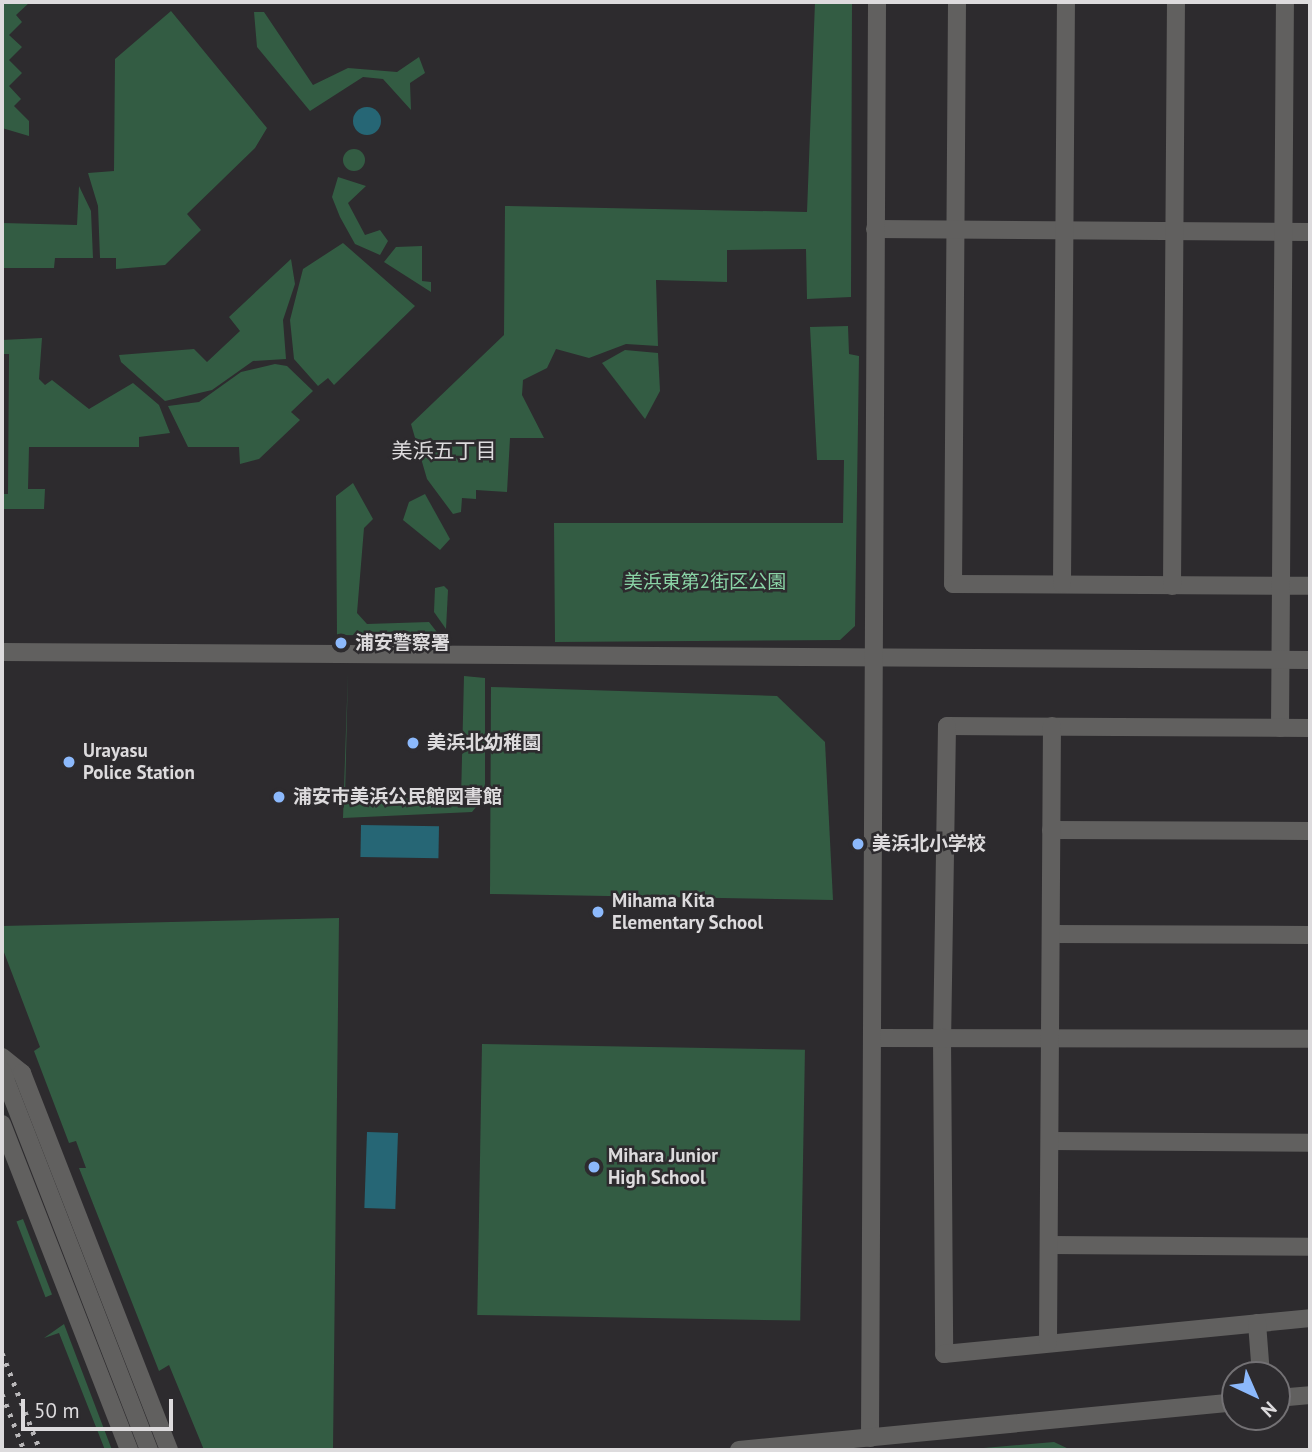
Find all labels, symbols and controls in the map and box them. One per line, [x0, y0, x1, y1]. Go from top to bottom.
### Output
district label: 美浜五丁目 [392, 438, 496, 464]
park label: 美浜東第2街区公園 [624, 571, 786, 593]
place label: 浦安警察署 [355, 632, 450, 654]
marker: 浦安警察署 [333, 635, 349, 651]
place label: 美浜北幼稚園 [427, 732, 541, 754]
marker: 美浜北幼稚園 [405, 735, 421, 751]
place label: Urayasu Police Station [83, 740, 195, 784]
marker: Urayasu Police Station [61, 754, 77, 770]
place label: 浦安市美浜公民館図書館 [293, 786, 502, 808]
marker: 浦安市美浜公民館図書館 [271, 789, 287, 805]
place label: 美浜北小学校 [872, 833, 986, 855]
marker: 美浜北小学校 [850, 836, 866, 852]
place label: Mihama Kita Elementary School [612, 890, 764, 934]
marker: Mihama Kita Elementary School [590, 904, 606, 920]
place label: Mihara Junior High School [608, 1145, 718, 1189]
marker: Mihara Junior High School [586, 1159, 602, 1175]
north arrow [1221, 1361, 1291, 1431]
scale bar [24, 1386, 177, 1430]
text: 50 m [34, 1397, 80, 1424]
text: N [1256, 1397, 1282, 1423]

